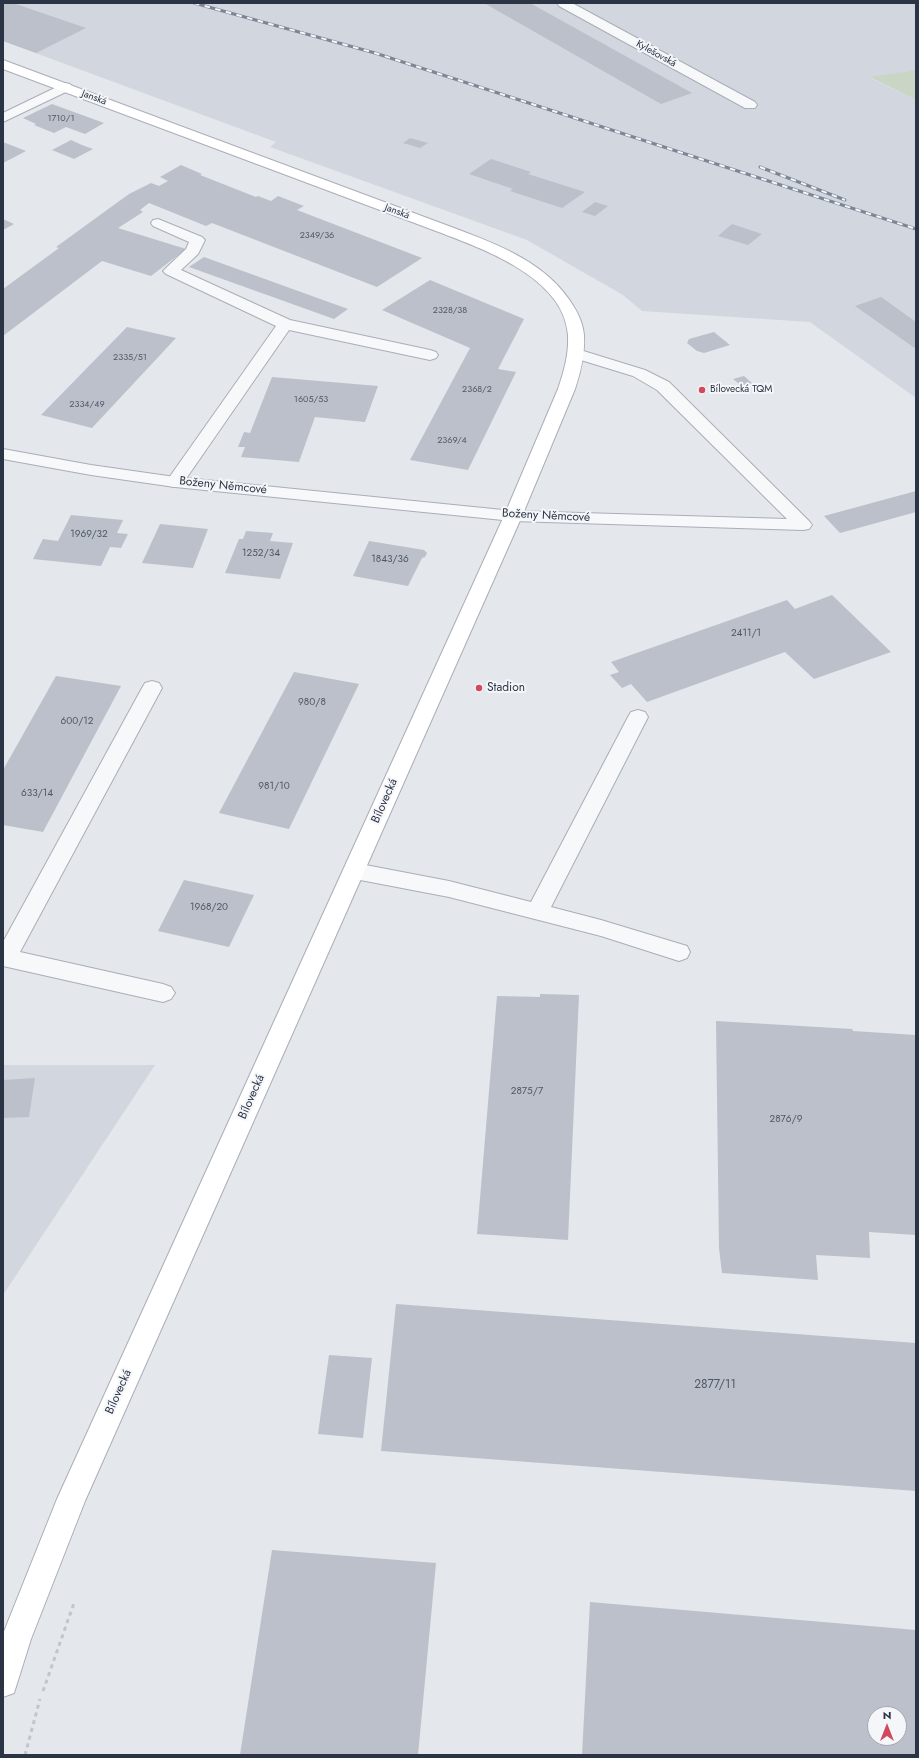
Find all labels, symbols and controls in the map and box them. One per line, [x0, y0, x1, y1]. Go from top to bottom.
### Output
street label: Kylešovská [634, 38, 678, 70]
street label: Janská [80, 88, 108, 108]
house number: 1710/1 [48, 114, 74, 124]
street label: Janská [383, 202, 411, 222]
house number: 2349/36 [300, 231, 334, 241]
house number: 2328/38 [433, 306, 467, 316]
house number: 2335/51 [113, 353, 147, 363]
place label: Bílovecká TQM [710, 384, 772, 396]
house number: 2368/2 [462, 385, 492, 395]
marker: Bílovecká TQM [697, 385, 707, 395]
house number: 1605/53 [294, 395, 328, 405]
house number: 2334/49 [69, 400, 105, 410]
house number: 2369/4 [437, 436, 467, 446]
street label: Boženy Němcové [178, 474, 268, 498]
street label: Boženy Němcové [502, 507, 590, 525]
house number: 1969/32 [70, 529, 108, 541]
house number: 1252/34 [242, 548, 280, 560]
house number: 1843/36 [371, 554, 409, 566]
house number: 2411/1 [731, 628, 761, 640]
place label: Stadion [487, 681, 525, 695]
marker: Stadion [474, 683, 484, 693]
house number: 980/8 [298, 697, 326, 709]
house number: 600/12 [60, 716, 94, 728]
street label: Bílovecká [369, 777, 401, 825]
house number: 981/10 [258, 781, 290, 793]
house number: 633/14 [21, 788, 53, 800]
house number: 1968/20 [190, 902, 228, 914]
street label: Bílovecká [236, 1073, 268, 1121]
house number: 2875/7 [511, 1086, 543, 1098]
house number: 2876/9 [770, 1114, 802, 1126]
street label: Bílovecká [103, 1368, 135, 1416]
house number: 2877/11 [694, 1378, 736, 1392]
north arrow [867, 1706, 907, 1746]
text: N [883, 1707, 891, 1723]

